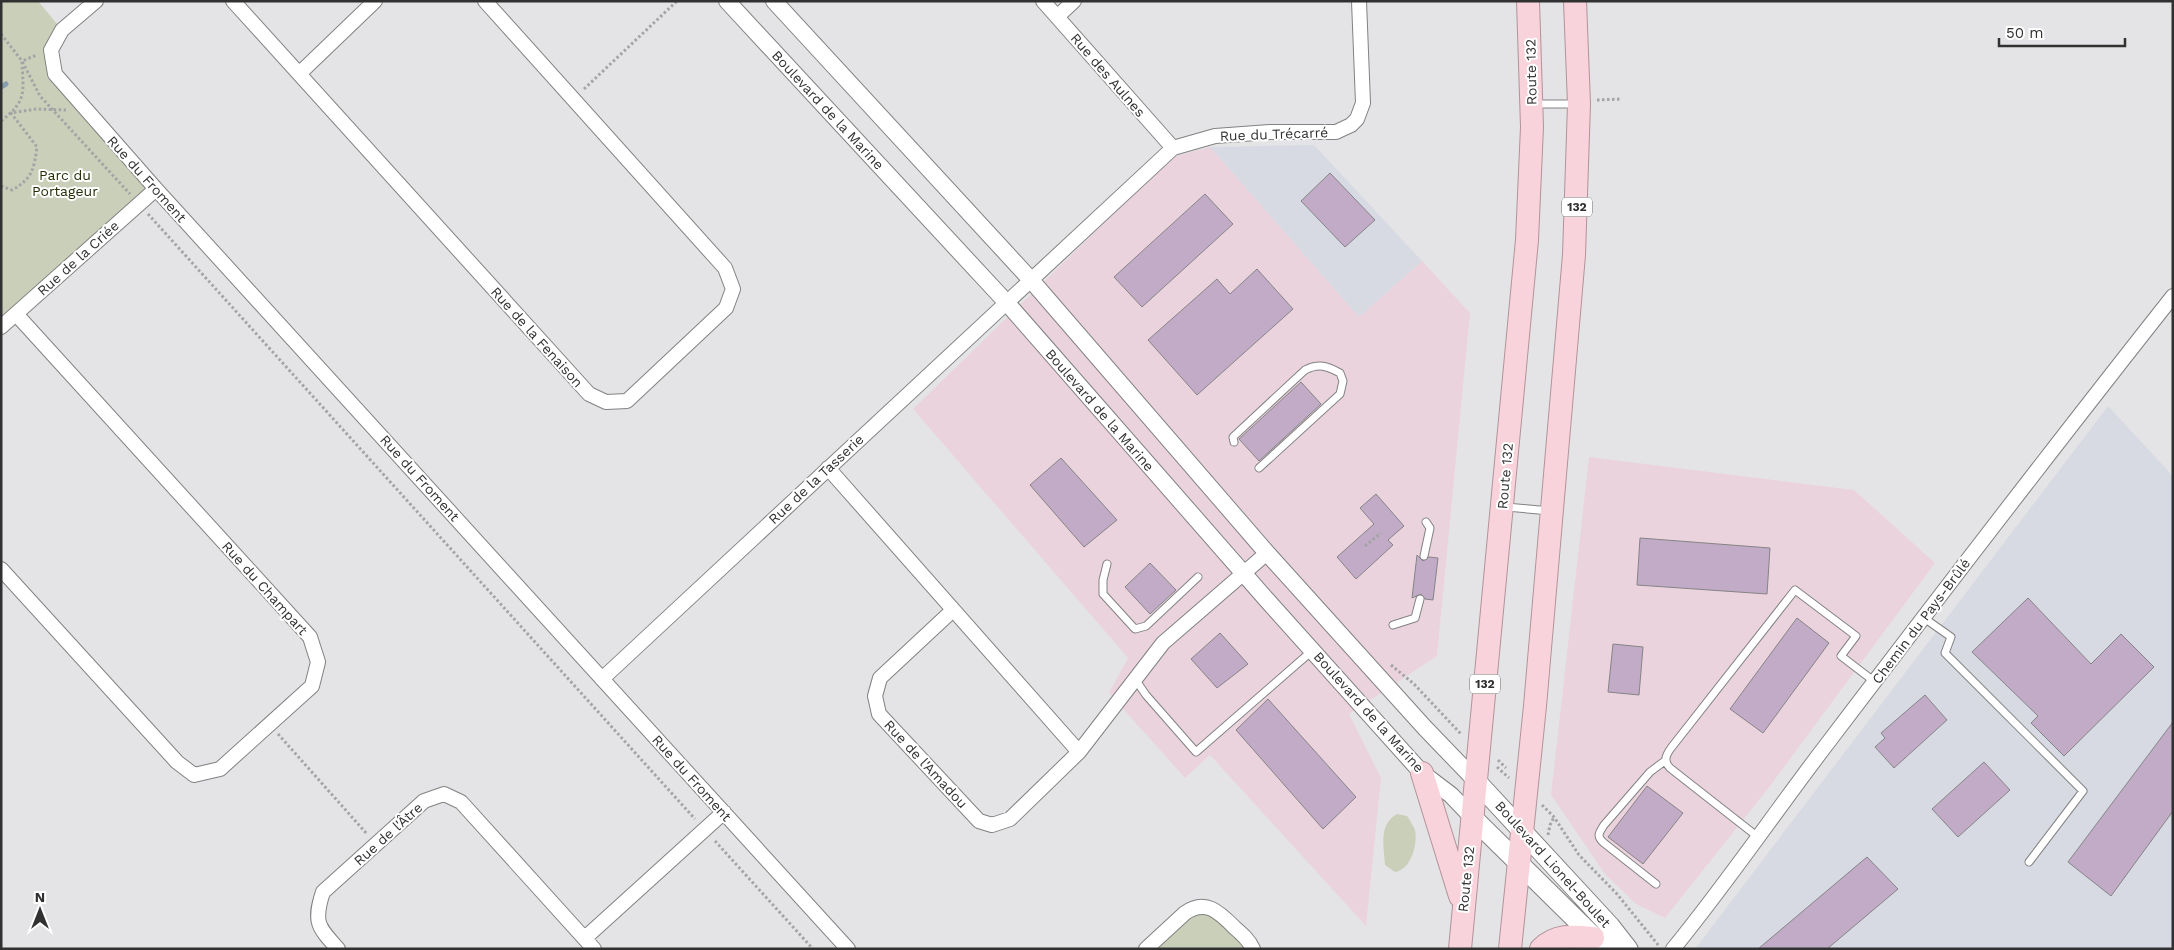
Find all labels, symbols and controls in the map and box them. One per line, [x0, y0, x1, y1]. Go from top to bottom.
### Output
scale bar [1999, 15, 2125, 47]
text: 50 m [2006, 24, 2043, 42]
street label: Rue des Aulnes [1067, 30, 1149, 120]
street label: Route 132 [1522, 39, 1540, 105]
street label: Boulevard de la Marine [769, 47, 887, 173]
street label: Rue du Trécarré [1219, 124, 1329, 144]
street label: Rue du Froment [104, 133, 190, 226]
park label: Parc du Portageur [32, 167, 98, 199]
road number: 132 [1562, 198, 1592, 216]
street label: Rue de la Criée [34, 217, 122, 299]
street label: Rue de la Fenaison [488, 284, 586, 390]
street label: Boulevard de la Marine [1043, 346, 1157, 474]
street label: Rue de la Tasserie [765, 431, 867, 527]
street label: Rue du Froment [377, 432, 463, 525]
street label: Route 132 [1494, 442, 1516, 510]
street label: Rue du Champart [219, 538, 311, 638]
street label: Chemin du Pays-Brûlé [1869, 555, 1973, 687]
street label: Boulevard de la Marine [1311, 648, 1427, 776]
road number: 132 [1470, 674, 1500, 694]
street label: Rue de l'Amadou [881, 717, 971, 811]
street label: Rue du Froment [649, 732, 735, 825]
street label: Boulevard Lionel-Boulet [1492, 797, 1614, 931]
street label: Rue de l'Âtre [351, 799, 425, 869]
street label: Route 132 [1455, 845, 1477, 913]
north arrow [15, 885, 65, 935]
text: N [35, 889, 45, 905]

